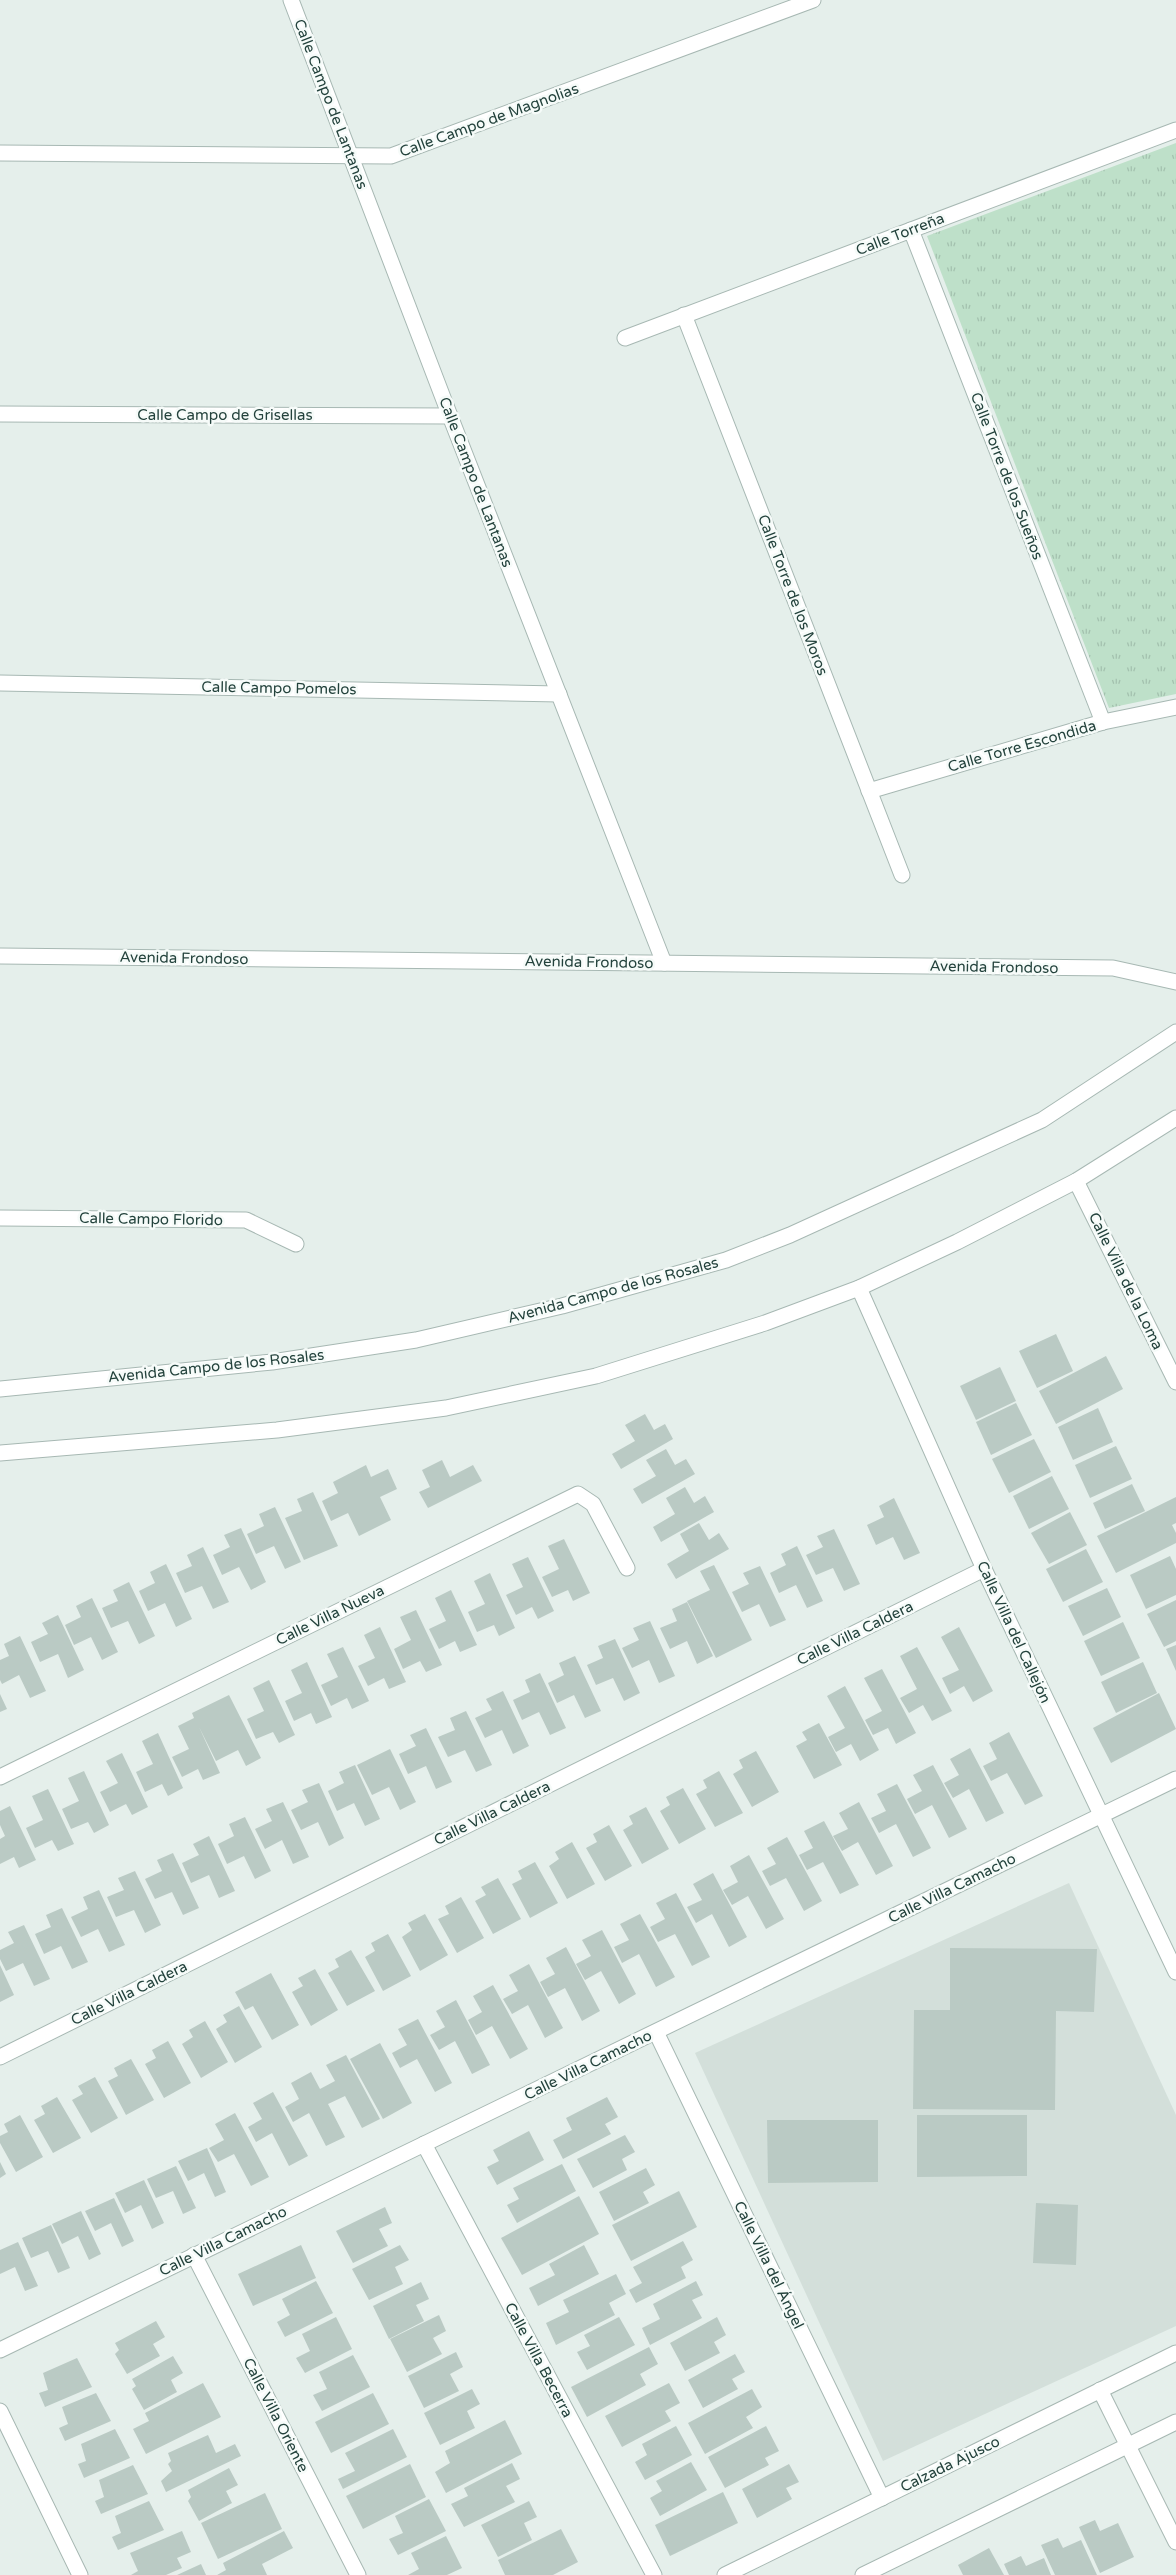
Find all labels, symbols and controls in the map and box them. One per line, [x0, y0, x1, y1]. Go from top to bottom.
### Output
street label: Calle Campo de Lantanas [290, 16, 372, 192]
street label: Calle Campo de Magnolias [397, 79, 581, 161]
street label: Calle Torreña [853, 209, 947, 259]
street label: Calle Torre de los Sueños [967, 390, 1047, 562]
street label: Calle Campo de Lantanas [435, 394, 517, 570]
street label: Calle Campo de Grisellas [137, 406, 313, 424]
street label: Calle Torre de los Moros [754, 512, 832, 678]
street label: Calle Campo Pomelos [201, 678, 357, 698]
street label: Calle Torre Escondida [946, 716, 1098, 776]
street label: Avenida Frondoso [119, 948, 249, 968]
street label: Avenida Frondoso [524, 952, 654, 972]
street label: Avenida Frondoso [929, 957, 1059, 977]
street label: Calle Campo Florido [79, 1209, 223, 1229]
street label: Calle Villa de la Loma [1085, 1209, 1167, 1353]
street label: Avenida Campo de los Rosales [506, 1253, 720, 1327]
street label: Avenida Campo de los Rosales [107, 1346, 325, 1386]
street label: Calle Villa del Callejón [973, 1558, 1055, 1706]
street label: Calle Villa Nueva [273, 1581, 387, 1649]
street label: Calle Villa Caldera [794, 1597, 916, 1669]
street label: Calle Villa Caldera [431, 1777, 553, 1849]
street label: Calle Villa Camacho [885, 1849, 1019, 1927]
street label: Calle Villa Caldera [68, 1957, 190, 2029]
street label: Calle Villa Camacho [521, 2026, 655, 2104]
street label: Calle Villa del Ángel [730, 2198, 808, 2332]
street label: Calle Villa Camacho [156, 2202, 290, 2280]
street label: Calle Villa Becerra [501, 2299, 577, 2421]
street label: Calle Villa Oriente [239, 2355, 313, 2475]
street label: Calzada Ajusco [897, 2432, 1003, 2496]

